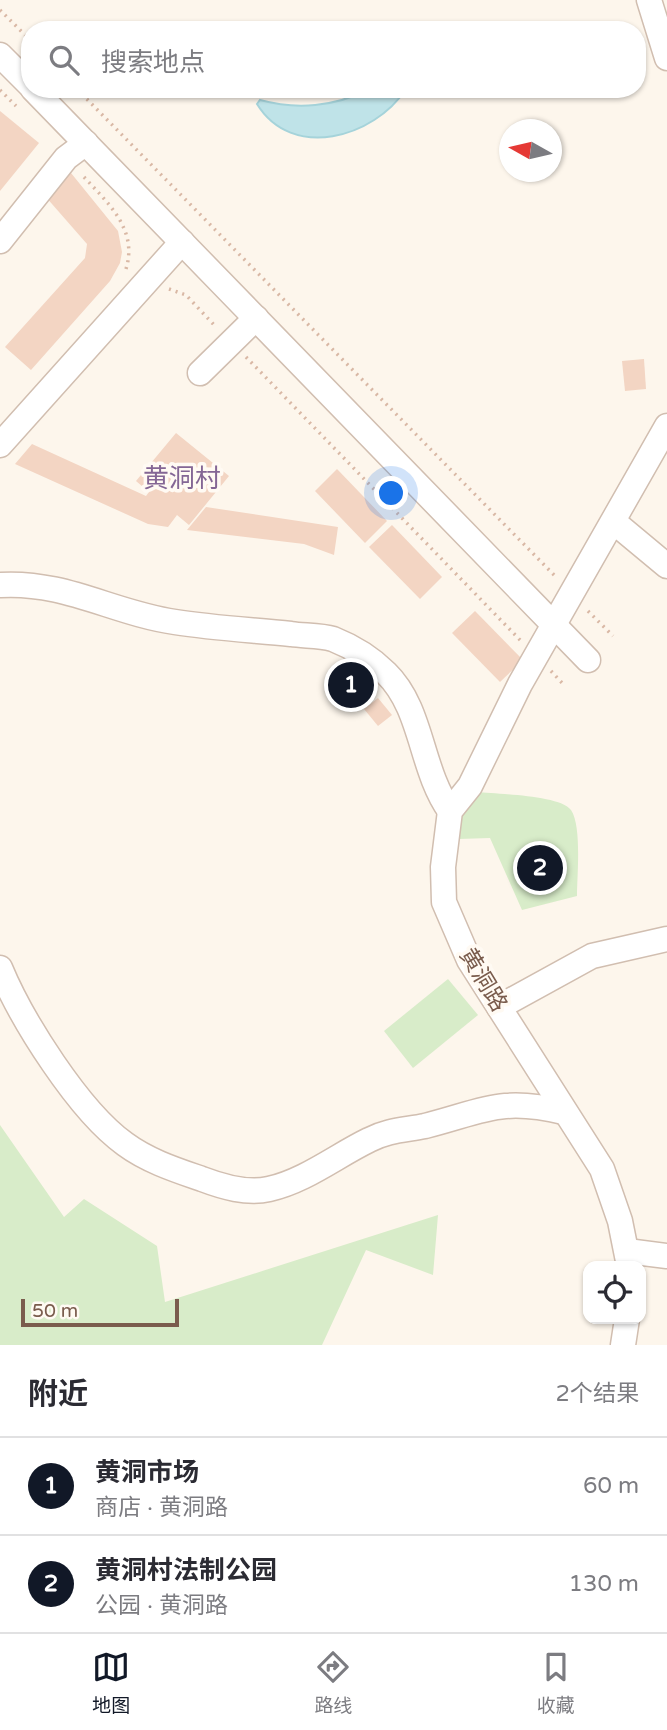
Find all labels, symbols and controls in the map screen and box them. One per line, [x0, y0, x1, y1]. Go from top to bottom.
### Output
search box [21, 21, 646, 98]
icon: search [45, 41, 83, 79]
text: 搜索地点 [101, 47, 205, 78]
north arrow [499, 119, 562, 182]
district label: 黄洞村 [143, 463, 221, 494]
your location [374, 476, 408, 510]
pin: 1 [328, 659, 374, 711]
pin: 2 [517, 842, 563, 894]
street label: 黄洞路 [453, 943, 513, 1017]
map controls [583, 1261, 646, 1324]
button: locate [583, 1261, 646, 1324]
scale bar [21, 1296, 178, 1328]
text: 50 m [32, 1300, 78, 1322]
text: 附近 [28, 1376, 88, 1413]
text: 2个结果 [556, 1380, 639, 1408]
text: 黄洞市场 [95, 1457, 199, 1488]
text: 1 [44, 1472, 58, 1500]
text: 60 m [583, 1472, 639, 1500]
text: 商店 · 黄洞路 [95, 1494, 228, 1522]
text: 黄洞村法制公园 [95, 1555, 277, 1586]
text: 2 [44, 1570, 58, 1598]
text: 130 m [569, 1570, 639, 1598]
text: 公园 · 黄洞路 [95, 1592, 228, 1620]
tab: 地图 [92, 1648, 130, 1717]
tab: 路线 [314, 1648, 353, 1717]
tab: 收藏 [537, 1648, 575, 1717]

